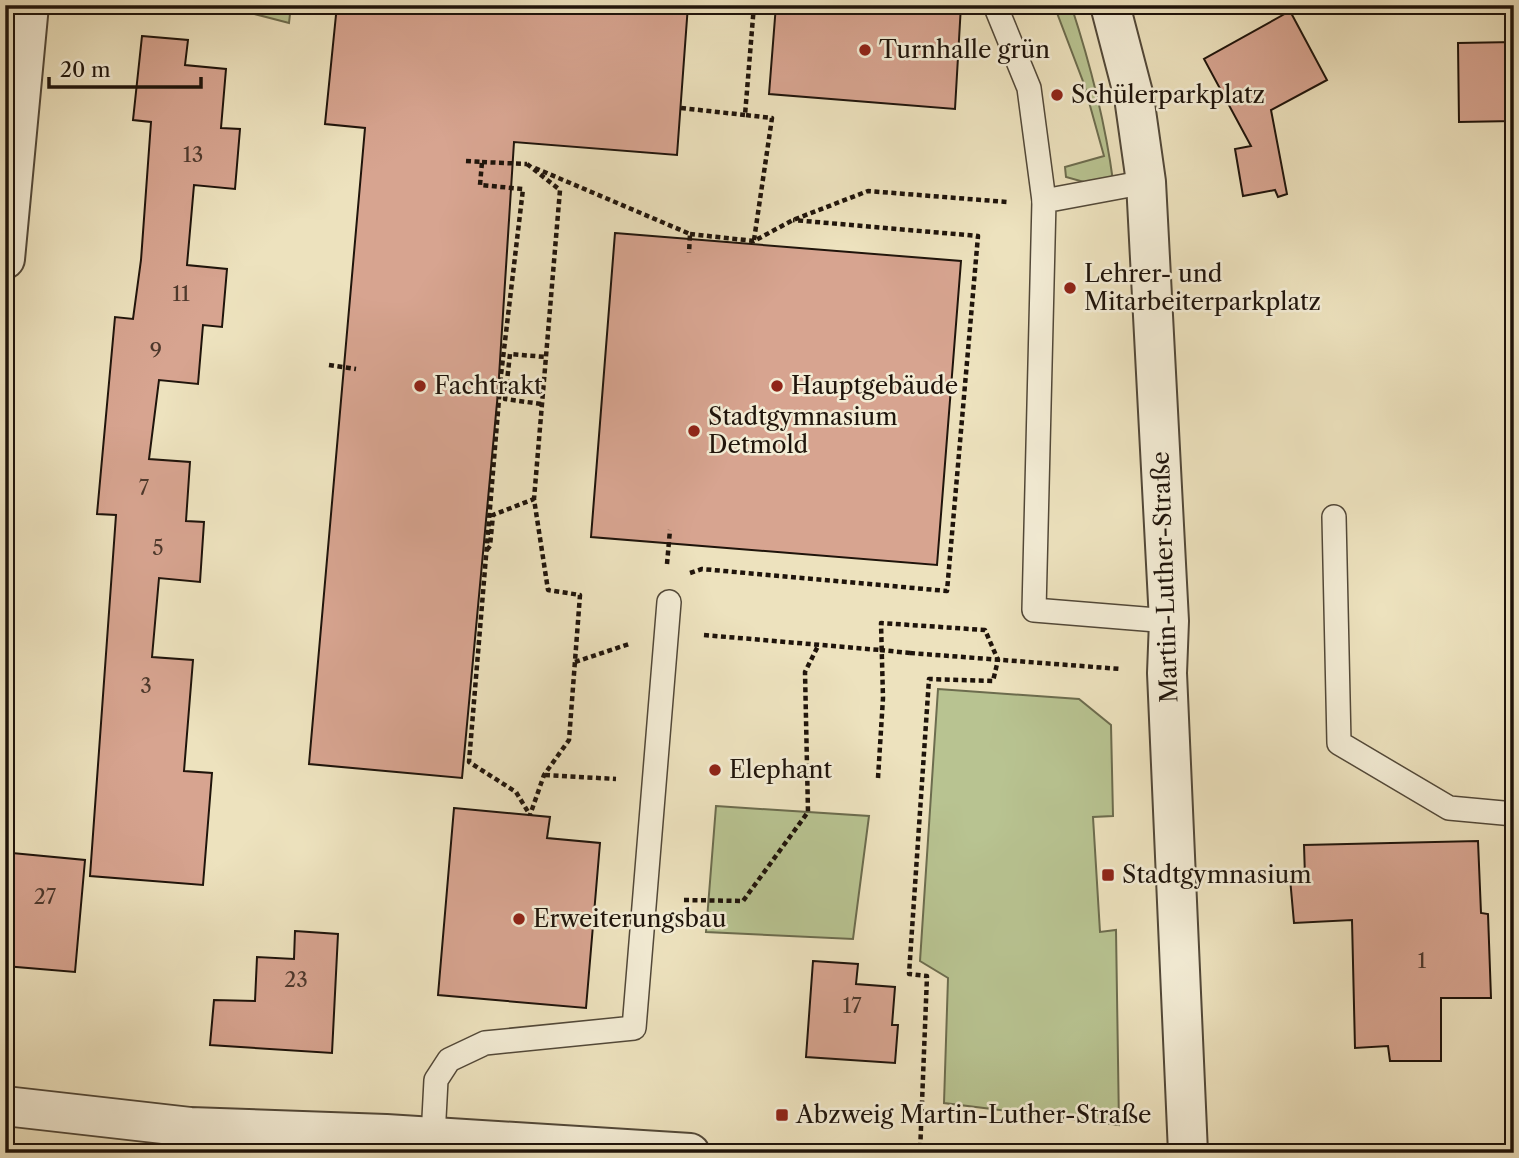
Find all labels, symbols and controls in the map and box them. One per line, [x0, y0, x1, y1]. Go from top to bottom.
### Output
place label: Turnhalle grün [879, 35, 1050, 64]
marker: Turnhalle grün [857, 42, 873, 58]
scale bar [49, 46, 201, 90]
text: 20 m [60, 57, 111, 82]
place label: Schülerparkplatz [1071, 80, 1265, 109]
marker: Schülerparkplatz [1049, 87, 1065, 103]
house number: 13 [183, 142, 203, 167]
place label: Lehrer- und Mitarbeiterparkplatz [1084, 259, 1321, 316]
marker: Lehrer- und Mitarbeiterparkplatz [1062, 280, 1078, 296]
house number: 11 [172, 281, 190, 306]
house number: 9 [150, 338, 162, 363]
place label: Fachtrakt [434, 371, 543, 400]
place label: Hauptgebäude [791, 371, 958, 400]
marker: Fachtrakt [412, 378, 428, 394]
marker: Hauptgebäude [769, 378, 785, 394]
place label: Stadtgymnasium Detmold [708, 402, 898, 459]
marker: Stadtgymnasium Detmold [686, 423, 702, 439]
street label: Martin-Luther-Straße [1146, 451, 1183, 703]
house number: 7 [139, 475, 150, 500]
house number: 5 [152, 535, 164, 560]
house number: 3 [140, 673, 152, 698]
place label: Elephant [729, 755, 833, 784]
marker: Elephant [707, 762, 723, 778]
place label: Stadtgymnasium [1122, 860, 1312, 889]
marker: Stadtgymnasium [1100, 867, 1116, 883]
house number: 27 [34, 884, 57, 909]
place label: Erweiterungsbau [533, 904, 727, 933]
marker: Erweiterungsbau [511, 911, 527, 927]
house number: 1 [1418, 948, 1427, 973]
house number: 23 [284, 967, 308, 992]
house number: 17 [842, 993, 862, 1018]
place label: Abzweig Martin-Luther-Straße [795, 1100, 1151, 1129]
marker: Abzweig Martin-Luther-Straße [774, 1107, 790, 1123]

